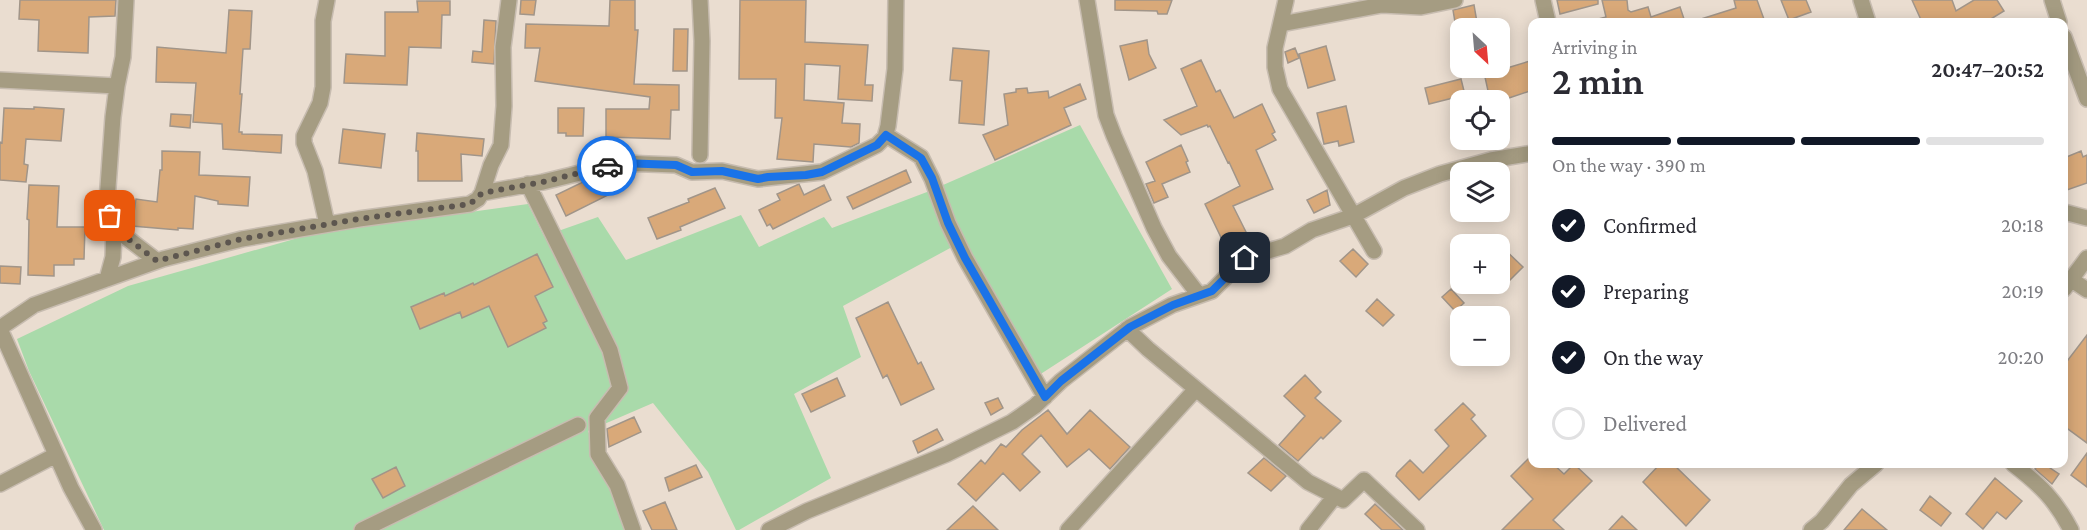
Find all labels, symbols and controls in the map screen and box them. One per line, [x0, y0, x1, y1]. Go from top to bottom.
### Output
north arrow [1450, 18, 1510, 78]
map controls [1450, 18, 1510, 366]
text: Arriving in [1552, 36, 1637, 58]
text: 20:47–20:52 [1931, 57, 2044, 82]
text: 2 min [1552, 59, 1644, 102]
button: locate [1450, 90, 1510, 150]
courier [577, 136, 637, 196]
icon: car [591, 150, 624, 183]
text: On the way · 390 m [1552, 154, 1706, 176]
button: layers [1450, 162, 1510, 222]
pin [84, 190, 135, 241]
icon: bag [93, 199, 126, 232]
icon: check [1552, 209, 1585, 242]
text: Confirmed [1603, 213, 1697, 238]
text: 20:18 [2001, 214, 2044, 236]
pin [1219, 232, 1270, 283]
button: + [1450, 234, 1510, 294]
icon: home [1228, 241, 1261, 274]
icon: check [1552, 275, 1585, 308]
text: Preparing [1603, 279, 1689, 304]
text: 20:19 [2002, 280, 2044, 302]
button: − [1450, 306, 1510, 366]
icon: check [1552, 341, 1585, 374]
text: On the way [1603, 345, 1703, 370]
text: 20:20 [1998, 346, 2044, 368]
text: Delivered [1603, 411, 1687, 436]

